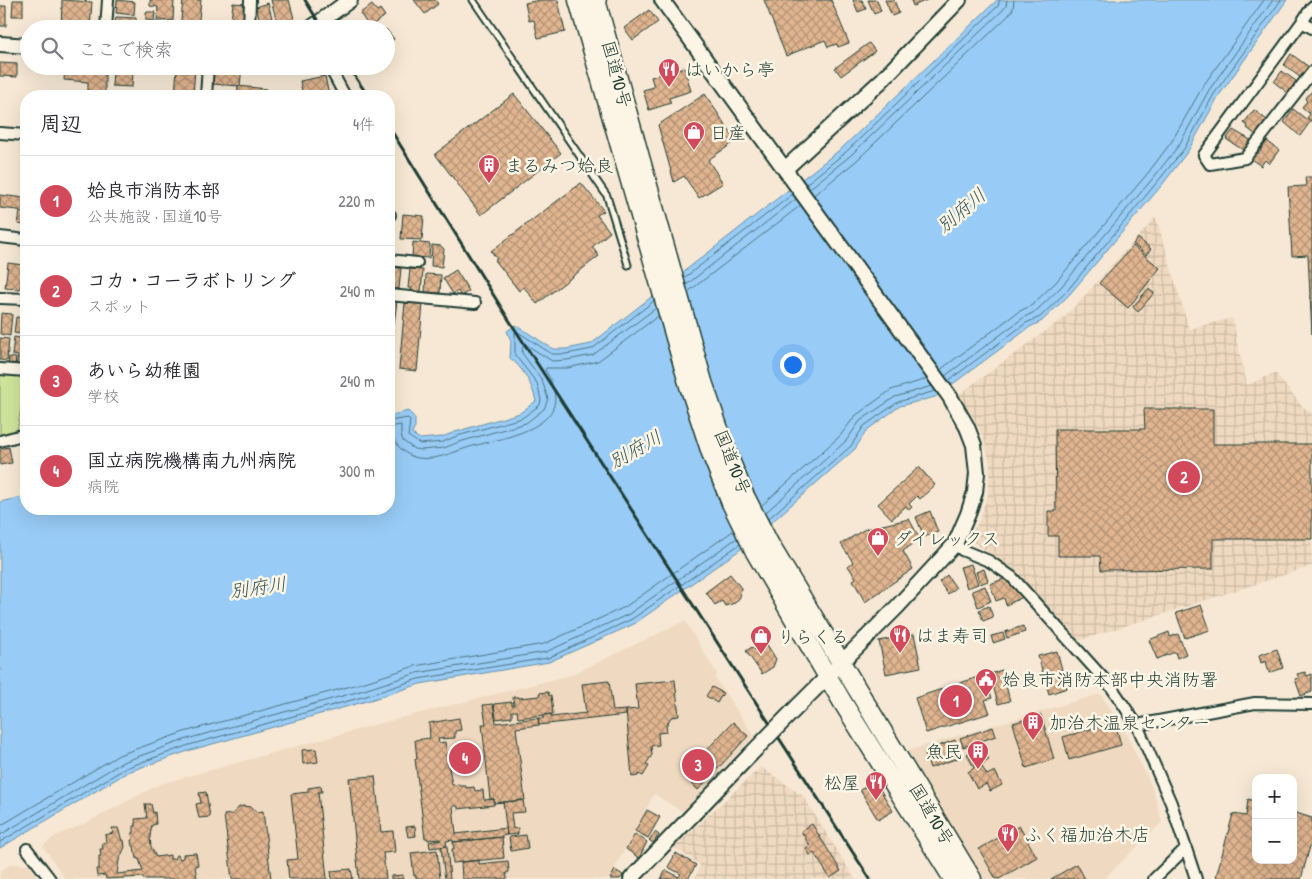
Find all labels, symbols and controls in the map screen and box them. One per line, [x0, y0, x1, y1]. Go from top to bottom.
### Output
search box [20, 20, 395, 75]
icon: search [38, 34, 66, 62]
text: ここで検索 [78, 36, 173, 62]
street label: 国道10号 [596, 38, 638, 110]
restaurant icon: はいから亭 [657, 57, 681, 88]
place label: はいから亭 [685, 57, 775, 82]
text: 周辺 [40, 109, 82, 138]
text: 4件 [353, 113, 375, 135]
shop icon: 日産 [682, 120, 706, 151]
place label: 日産 [710, 120, 746, 145]
building icon: まるみつ姶良 [477, 153, 501, 184]
place label: まるみつ姶良 [505, 153, 613, 178]
text: 姶良市消防本部 [87, 177, 220, 203]
water label: 別府川 [931, 182, 991, 238]
text: 1 [53, 190, 59, 212]
text: 220 m [338, 190, 375, 212]
text: 公共施設 · 国道10号 [87, 205, 223, 227]
text: コカ・コーラボトリング [87, 267, 296, 293]
text: 2 [52, 280, 60, 302]
text: 240 m [340, 280, 375, 302]
text: スポット [87, 295, 151, 317]
your location [780, 352, 806, 378]
text: あいら幼稚園 [87, 357, 201, 383]
text: 3 [52, 370, 60, 392]
text: 240 m [340, 370, 375, 392]
text: 学校 [87, 385, 119, 407]
water label: 別府川 [604, 423, 666, 475]
street label: 国道10号 [709, 426, 757, 498]
text: 国立病院機構南九州病院 [87, 447, 296, 473]
pin: 2 [1168, 458, 1200, 496]
text: 4 [53, 460, 59, 482]
text: 300 m [339, 460, 375, 482]
text: 病院 [87, 475, 119, 497]
shop icon: ダイレックス [866, 526, 890, 557]
place label: ダイレックス [894, 526, 1000, 551]
water label: 別府川 [228, 570, 288, 604]
restaurant icon: はま寿司 [888, 623, 912, 654]
place label: はま寿司 [916, 623, 988, 648]
shop icon: りらくる [749, 624, 773, 655]
place label: りらくる [777, 624, 849, 649]
public building icon: 姶良市消防本部中央消防署 [974, 667, 998, 698]
place label: 姶良市消防本部中央消防署 [1002, 667, 1218, 692]
pin: 1 [940, 682, 972, 720]
building icon: 加治木温泉センター [1021, 710, 1045, 741]
place label: 加治木温泉センター [1049, 710, 1210, 735]
pin: 4 [449, 739, 481, 777]
place label: 魚民 [926, 739, 962, 764]
building icon: 魚民 [966, 739, 990, 770]
pin: 3 [682, 746, 714, 784]
place label: 松屋 [824, 770, 860, 795]
restaurant icon: 松屋 [864, 770, 888, 801]
map controls [1252, 774, 1297, 864]
button: + [1252, 774, 1297, 819]
street label: 国道10号 [904, 778, 960, 850]
button: − [1252, 819, 1297, 864]
restaurant icon: ふく福加治木店 [996, 822, 1020, 853]
place label: ふく福加治木店 [1024, 822, 1150, 847]

